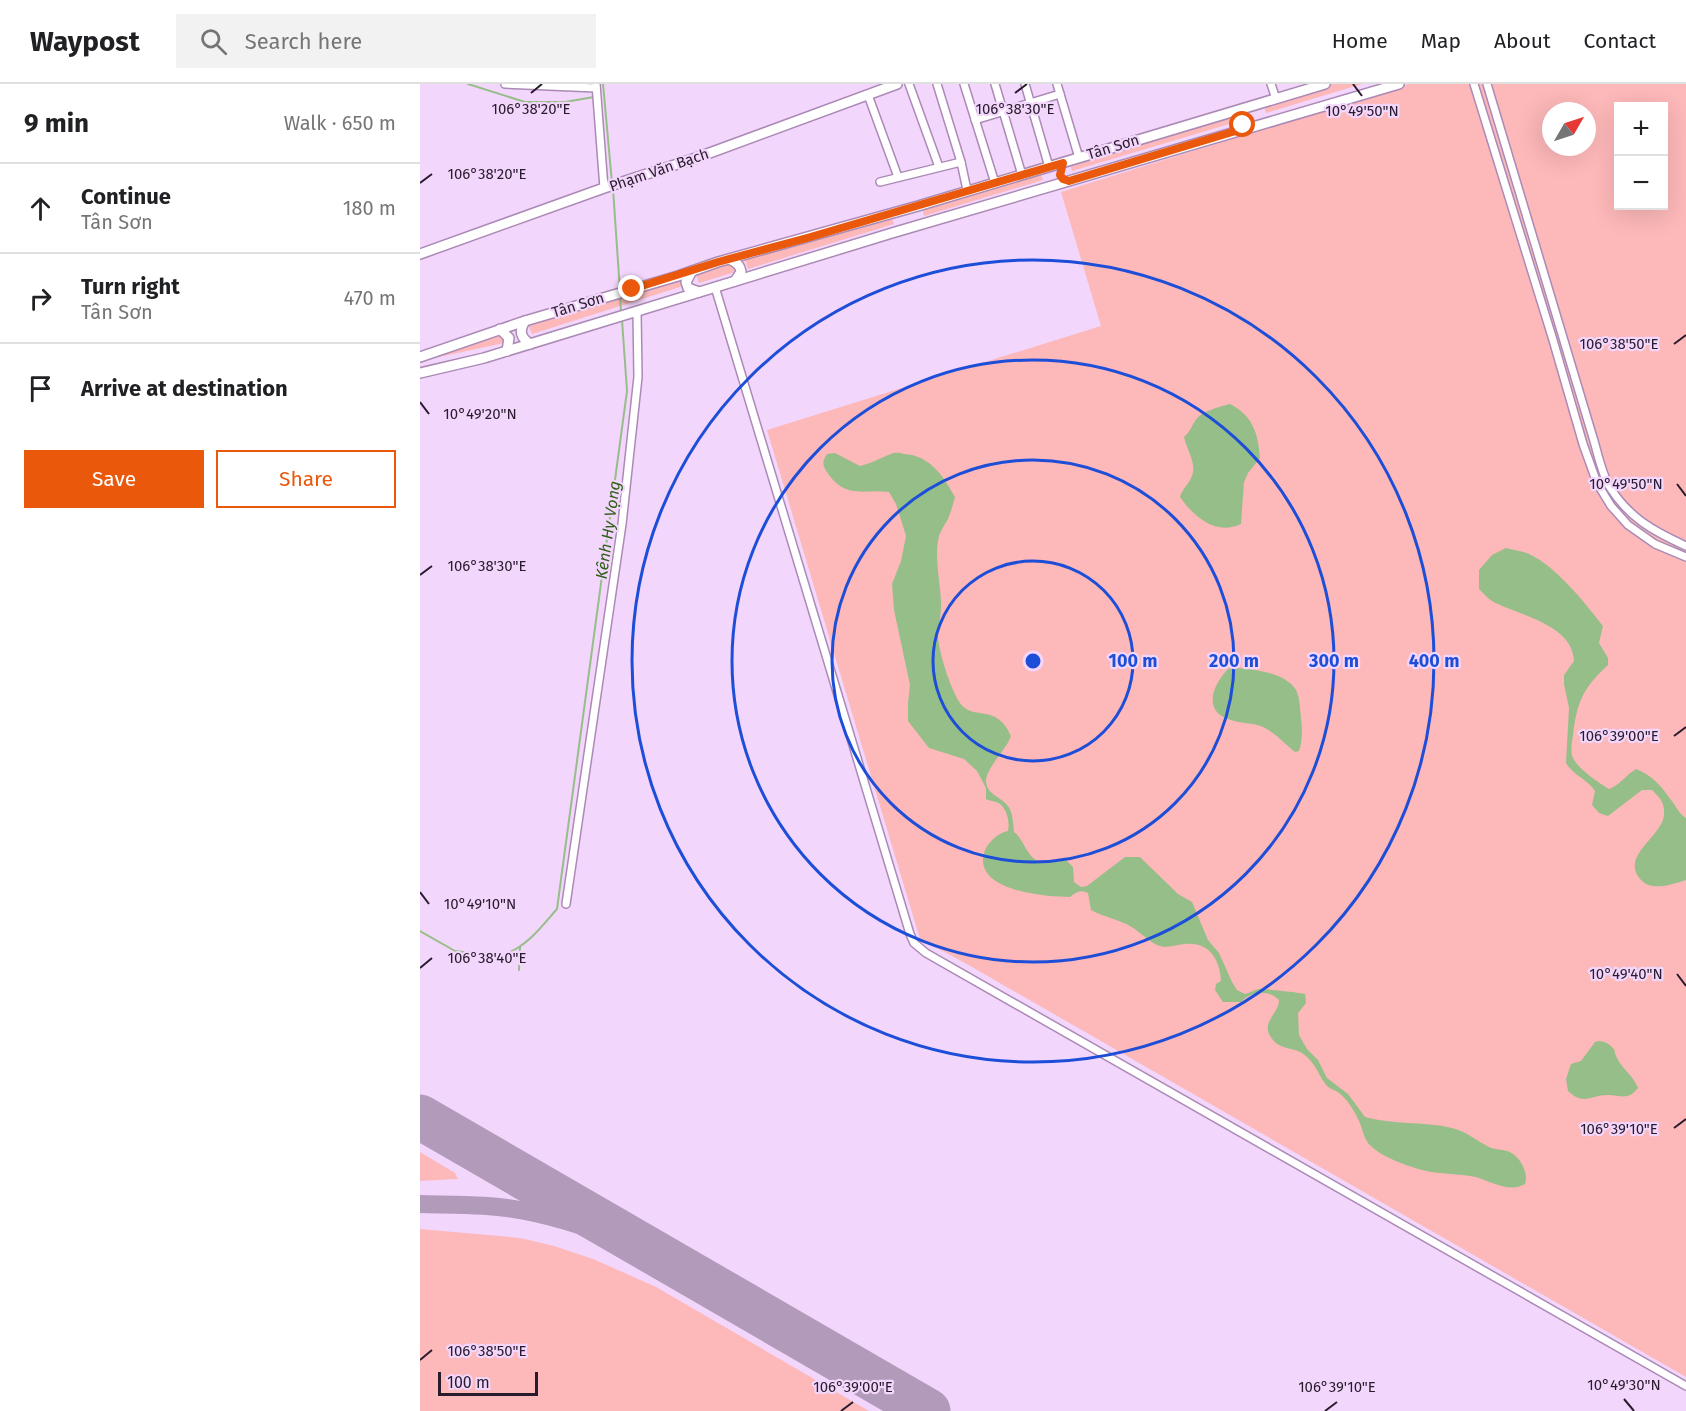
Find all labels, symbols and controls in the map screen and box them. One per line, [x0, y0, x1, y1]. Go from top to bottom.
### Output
search box [176, 14, 596, 68]
text: Waypost [30, 25, 140, 58]
icon: search [197, 25, 230, 58]
text: Search here [245, 28, 362, 55]
text: Home [1332, 28, 1388, 54]
text: Map [1421, 28, 1461, 54]
text: About [1494, 28, 1551, 54]
text: Contact [1584, 28, 1656, 54]
text: 106°38'20"E [491, 100, 571, 118]
text: 106°38'30"E [975, 100, 1055, 118]
text: 10°49'50"N [1325, 102, 1399, 120]
north arrow [1542, 102, 1596, 156]
map controls [1614, 102, 1668, 210]
button: + [1614, 102, 1668, 156]
text: 9 min [24, 108, 89, 139]
text: Walk · 650 m [284, 111, 396, 135]
route start [1229, 111, 1255, 137]
street label: Tân Sơn [1085, 131, 1141, 163]
street label: Phạm Văn Bạch [607, 145, 711, 195]
button: − [1614, 156, 1668, 210]
text: 106°38'20"E [447, 165, 527, 183]
text: Continue [81, 183, 171, 210]
icon: ahead [24, 192, 57, 225]
text: 180 m [343, 196, 396, 220]
text: Tân Sơn [81, 210, 153, 234]
text: Turn right [81, 273, 180, 300]
route end [618, 275, 644, 301]
icon: right [24, 282, 57, 315]
text: 470 m [344, 286, 396, 310]
street label: Tân Sơn [550, 289, 606, 321]
text: Tân Sơn [81, 300, 153, 324]
text: 106°38'50"E [1579, 335, 1659, 353]
icon: arrive [24, 372, 57, 405]
text: Arrive at destination [81, 375, 288, 402]
text: 10°49'20"N [443, 405, 517, 423]
button: Save [24, 450, 204, 508]
button: Share [216, 450, 396, 508]
text: 10°49'50"N [1589, 475, 1663, 493]
water label: Kênh Hy Vọng [592, 480, 624, 580]
text: 106°38'30"E [447, 557, 527, 575]
text: 100 m [1109, 650, 1157, 672]
text: 200 m [1209, 650, 1259, 672]
text: 300 m [1308, 650, 1359, 672]
text: 400 m [1409, 650, 1459, 672]
centre of rings [1023, 651, 1043, 671]
text: 106°39'00"E [1579, 727, 1659, 745]
text: 10°49'10"N [444, 895, 516, 913]
text: 106°38'40"E [448, 949, 526, 967]
text: 10°49'40"N [1589, 965, 1663, 983]
text: 106°39'10"E [1580, 1120, 1658, 1138]
text: 106°38'50"E [447, 1342, 527, 1360]
scale bar [438, 1369, 538, 1396]
text: 100 m [447, 1373, 490, 1392]
text: 10°49'30"N [1587, 1376, 1661, 1394]
text: 106°39'00"E [813, 1378, 893, 1396]
text: 106°39'10"E [1298, 1378, 1376, 1396]

